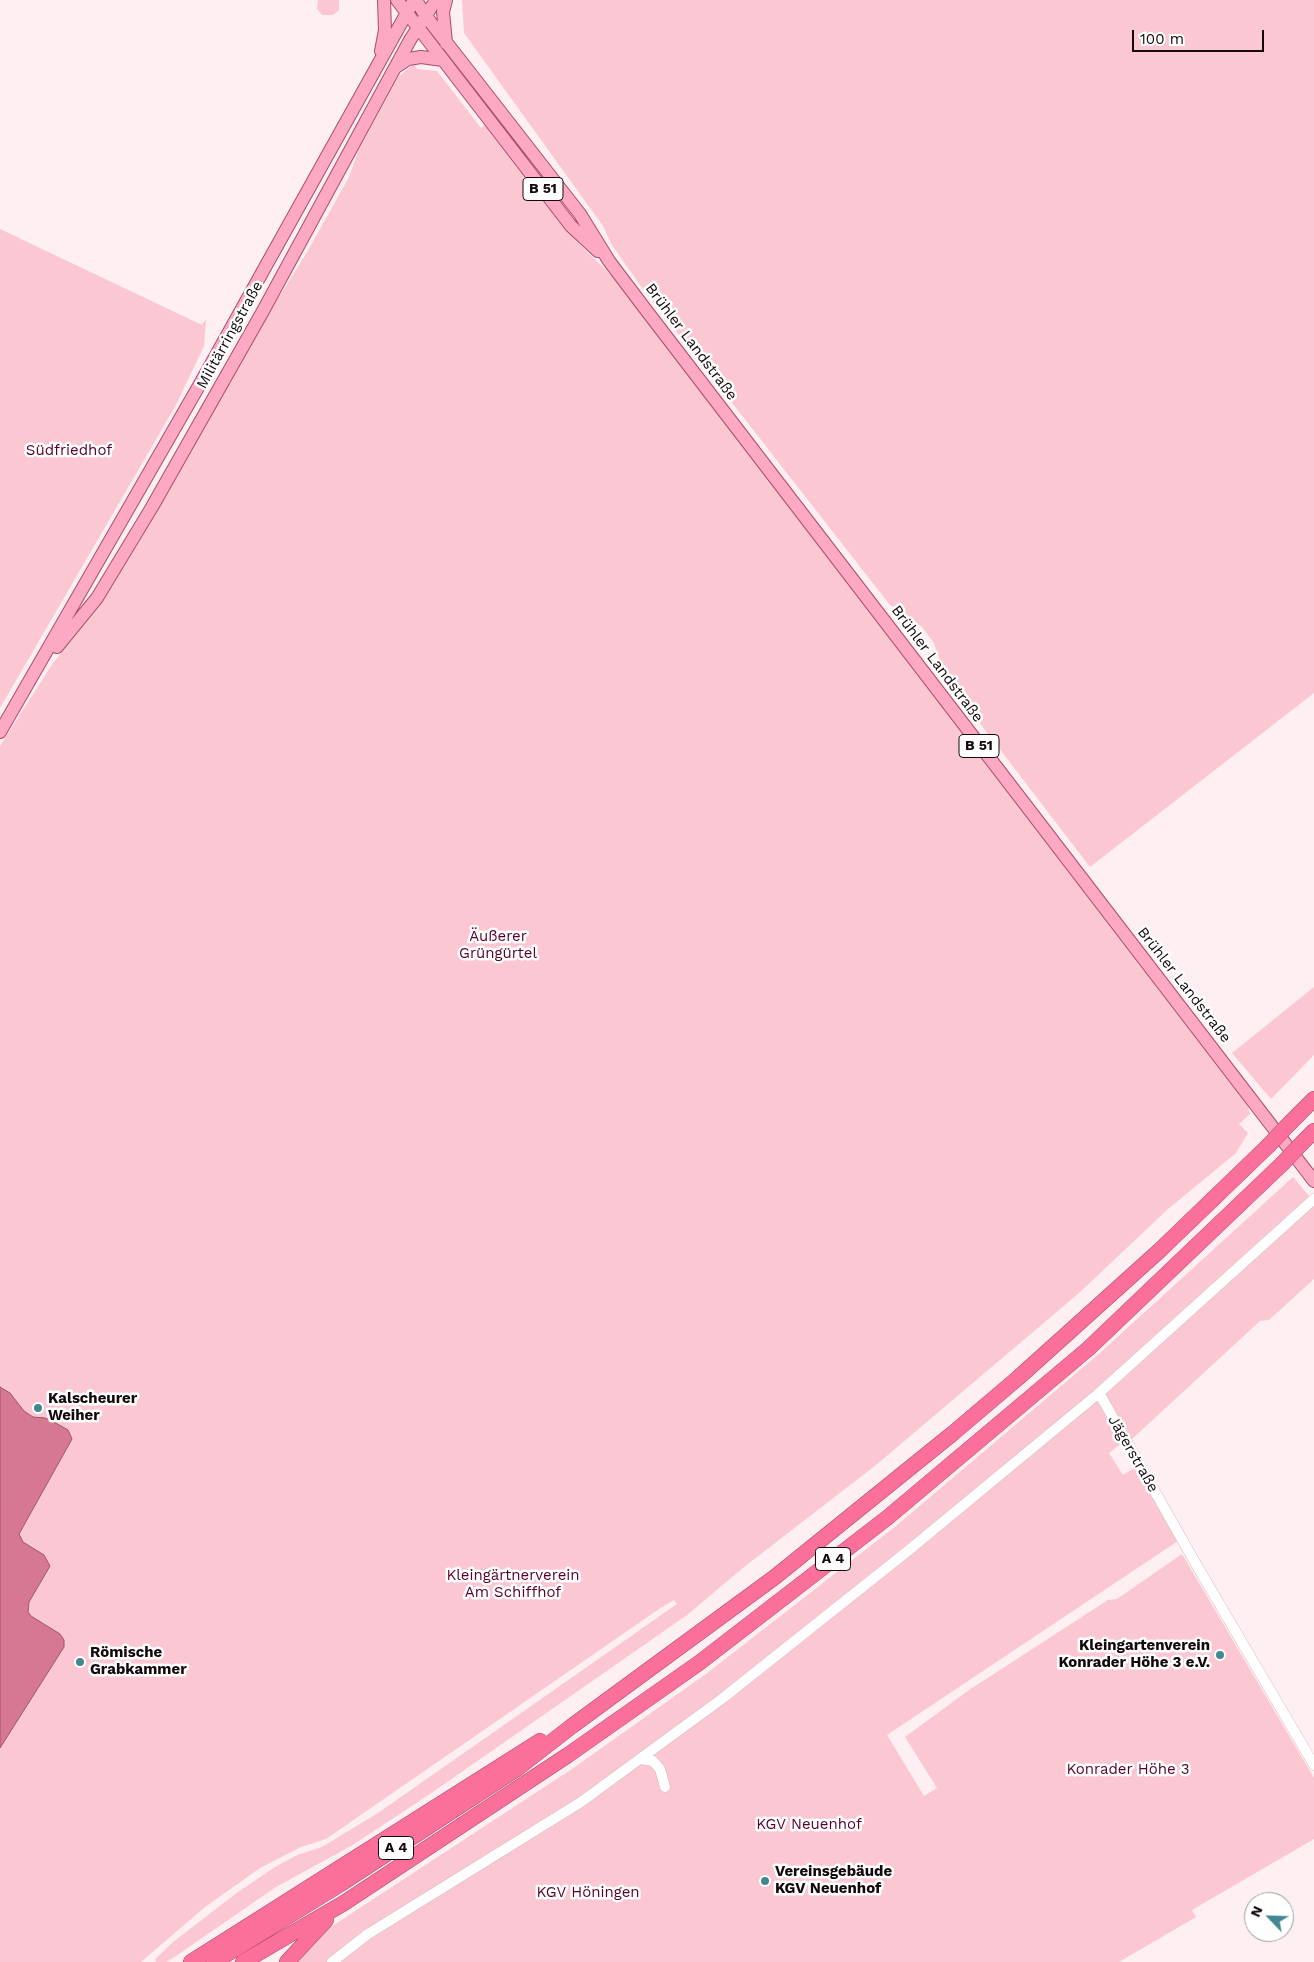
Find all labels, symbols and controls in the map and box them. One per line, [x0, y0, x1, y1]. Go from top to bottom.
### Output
scale bar [1134, 20, 1266, 52]
text: 100 m [1140, 30, 1184, 48]
road number: B 51 [523, 178, 563, 200]
street label: Militärringstraße [193, 278, 267, 392]
street label: Brühler Landstraße [641, 280, 741, 404]
park label: Südfriedhof [26, 442, 112, 460]
street label: Brühler Landstraße [887, 602, 987, 726]
road number: B 51 [959, 734, 999, 758]
street label: Brühler Landstraße [1133, 924, 1235, 1046]
park label: Äußerer Grüngürtel [459, 928, 537, 963]
place label: Kalscheurer Weiher [48, 1390, 137, 1425]
marker: Kalscheurer Weiher [32, 1402, 44, 1414]
street label: Jägerstraße [1104, 1412, 1162, 1496]
road number: A 4 [816, 1548, 850, 1570]
park label: Kleingärtnerverein Am Schiffhof [446, 1567, 580, 1602]
place label: Kleingartenverein Konrader Höhe 3 e.V. [1058, 1637, 1210, 1672]
place label: Römische Grabkammer [90, 1644, 187, 1679]
marker: Kleingartenverein Konrader Höhe 3 e.V. [1214, 1649, 1226, 1661]
marker: Römische Grabkammer [74, 1656, 86, 1668]
park label: Konrader Höhe 3 [1067, 1761, 1189, 1779]
park label: KGV Neuenhof [756, 1816, 862, 1834]
road number: A 4 [378, 1836, 414, 1860]
place label: Vereinsgebäude KGV Neuenhof [775, 1863, 892, 1898]
marker: Vereinsgebäude KGV Neuenhof [759, 1875, 771, 1887]
park label: KGV Höningen [536, 1884, 640, 1902]
north arrow [1244, 1892, 1294, 1942]
text: N [1247, 1903, 1266, 1919]

